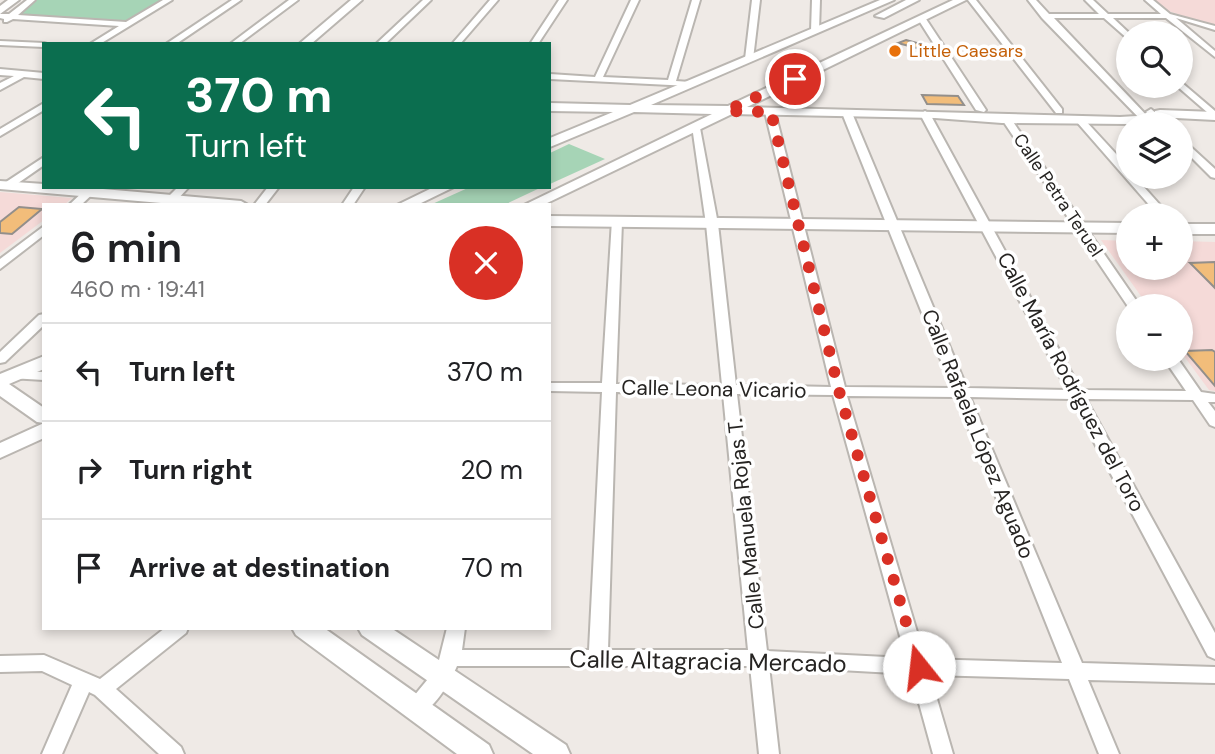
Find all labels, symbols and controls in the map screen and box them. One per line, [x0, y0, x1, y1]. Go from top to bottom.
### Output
map controls [1116, 21, 1193, 371]
button: search [1116, 21, 1193, 98]
place label: Little Caesars [909, 39, 1023, 63]
marker: Little Caesars [887, 43, 903, 59]
pin [765, 49, 825, 109]
icon: arrive [776, 60, 814, 98]
text: 370 m [185, 63, 332, 127]
icon: left [70, 70, 161, 161]
button: layers [1116, 112, 1193, 189]
text: Turn left [185, 125, 307, 167]
street label: Calle Petra Teruel [1008, 129, 1108, 261]
button: + [1116, 203, 1193, 280]
text: 6 min [70, 220, 182, 275]
button: close [449, 226, 523, 300]
street label: Calle María Rodríguez del Toro [991, 247, 1151, 517]
text: 460 m · 19:41 [70, 274, 205, 304]
button: − [1116, 294, 1193, 371]
street label: Calle Rafaela López Aguado [915, 305, 1041, 563]
icon: left [70, 353, 108, 391]
text: Turn left [129, 355, 236, 389]
text: 370 m [447, 355, 523, 389]
street label: Calle Leona Vicario [621, 373, 807, 405]
street label: Calle Manuela Rojas T. [721, 417, 771, 631]
icon: right [70, 451, 108, 489]
text: Turn right [129, 453, 253, 487]
text: 20 m [460, 453, 523, 487]
icon: arrive [70, 549, 108, 587]
text: Arrive at destination [129, 551, 390, 585]
text: 70 m [462, 551, 523, 585]
position arrow [882, 630, 956, 704]
street label: Calle Altagracia Mercado [569, 643, 847, 679]

